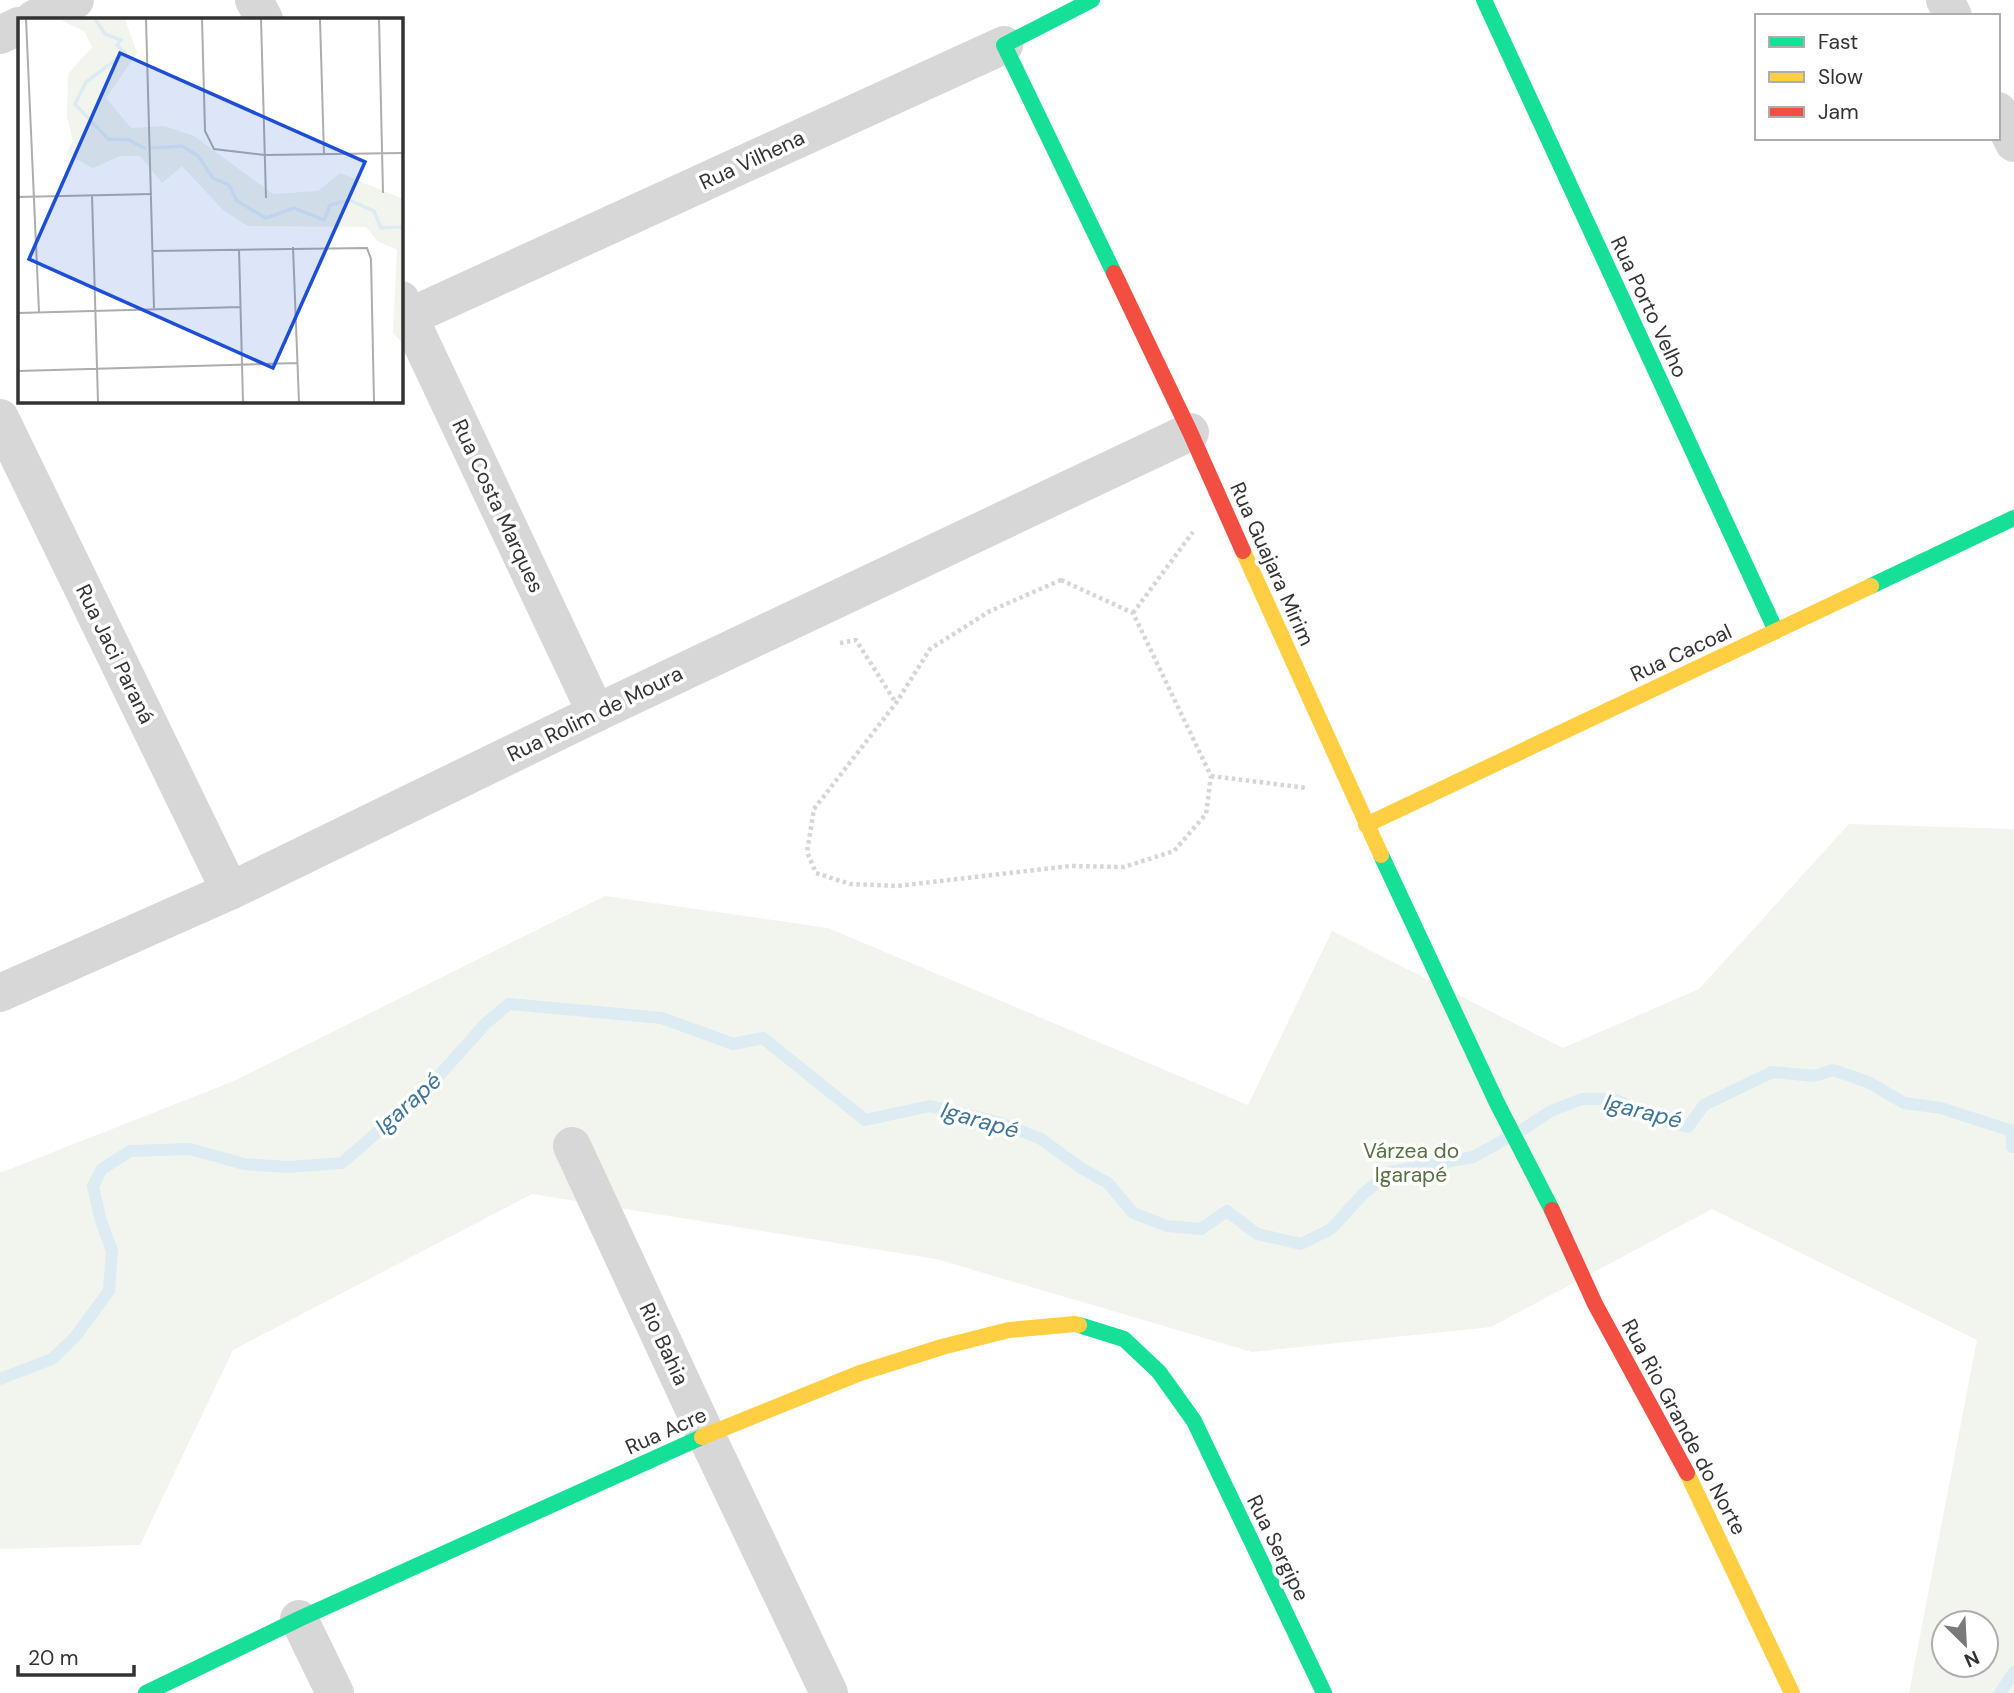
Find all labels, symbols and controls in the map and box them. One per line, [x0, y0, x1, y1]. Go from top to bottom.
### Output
legend [1755, 14, 2000, 140]
inset map [18, 18, 402, 402]
text: Fast [1818, 28, 1858, 56]
text: Slow [1818, 63, 1863, 91]
text: Jam [1818, 98, 1859, 126]
street label: Rua Vilhena [695, 123, 809, 197]
street label: Rua Porto Velho [1604, 232, 1694, 382]
street label: Rua Costa Marques [445, 415, 551, 597]
street label: Rua Guajara Mirim [1223, 478, 1321, 650]
street label: Rua Jaci Paraná [69, 580, 161, 728]
street label: Rua Cacoal [1626, 617, 1736, 689]
street label: Rua Rolim de Moura [503, 659, 687, 769]
water label: Igarapé [368, 1065, 448, 1141]
water label: Igarapé [1601, 1087, 1685, 1135]
water label: Igarapé [938, 1095, 1022, 1145]
park label: Várzea do Igarapé [1363, 1137, 1459, 1189]
street label: Rio Bahia [633, 1298, 695, 1390]
street label: Rua Rio Grande do Norte [1615, 1314, 1753, 1540]
street label: Rua Acre [621, 1401, 711, 1461]
street label: Rua Sergipe [1240, 1490, 1316, 1606]
north arrow [1930, 1609, 2000, 1679]
scale bar [18, 1634, 133, 1678]
text: 20 m [28, 1644, 79, 1672]
text: N [1960, 1645, 1983, 1673]

